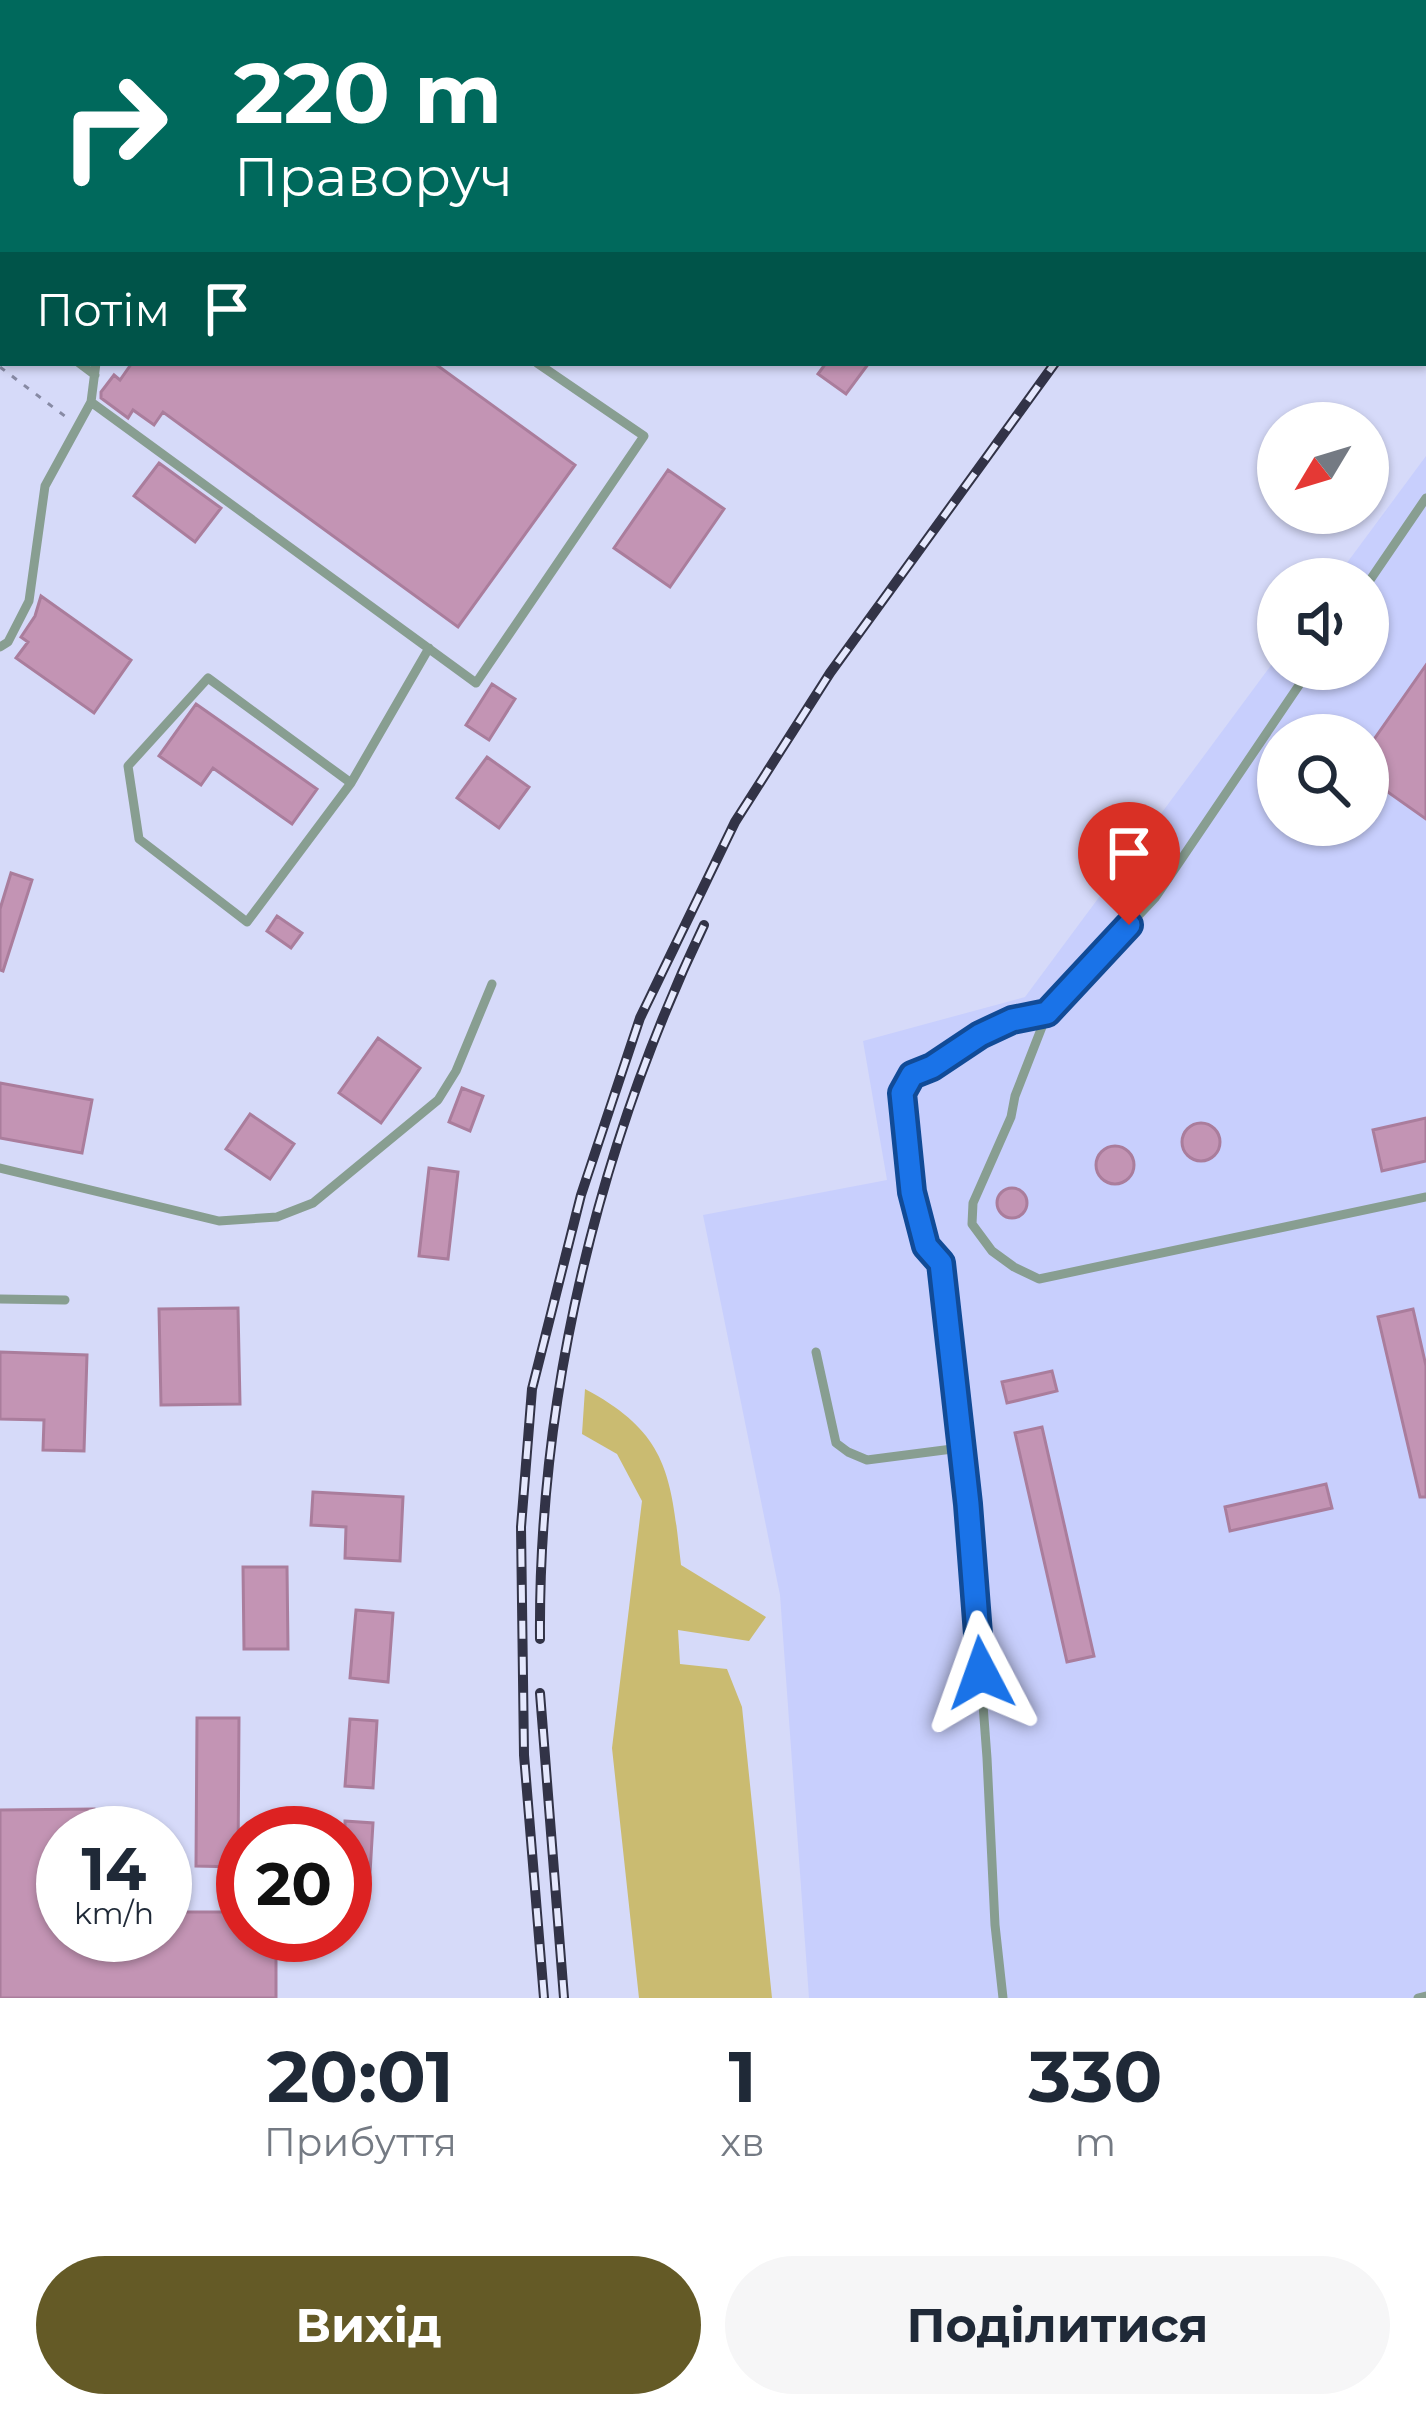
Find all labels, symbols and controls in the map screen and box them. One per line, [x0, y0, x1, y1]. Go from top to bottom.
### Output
text: 220 m [234, 42, 502, 144]
icon: right [36, 48, 192, 204]
text: Праворуч [234, 144, 513, 210]
icon: arrive [194, 276, 260, 342]
text: Потім [36, 282, 170, 337]
north arrow [1257, 402, 1389, 534]
map controls [1257, 402, 1389, 846]
button: sound [1257, 558, 1389, 690]
button: search [1257, 714, 1389, 846]
pin [1078, 802, 1180, 925]
icon: arrive [1096, 820, 1162, 886]
position arrow [918, 1610, 1044, 1736]
speed limit sign: 20 [216, 1806, 372, 1962]
text: 14 [82, 1832, 146, 1905]
text: km/h [74, 1895, 154, 1932]
text: 20:01 [267, 2032, 454, 2120]
text: 1 [729, 2032, 757, 2120]
text: 330 [1029, 2032, 1162, 2120]
text: Прибуття [264, 2118, 457, 2166]
text: хв [721, 2118, 765, 2166]
text: m [1075, 2118, 1116, 2166]
button: Вихід [36, 2256, 701, 2394]
button: Поділитися [725, 2256, 1390, 2394]

